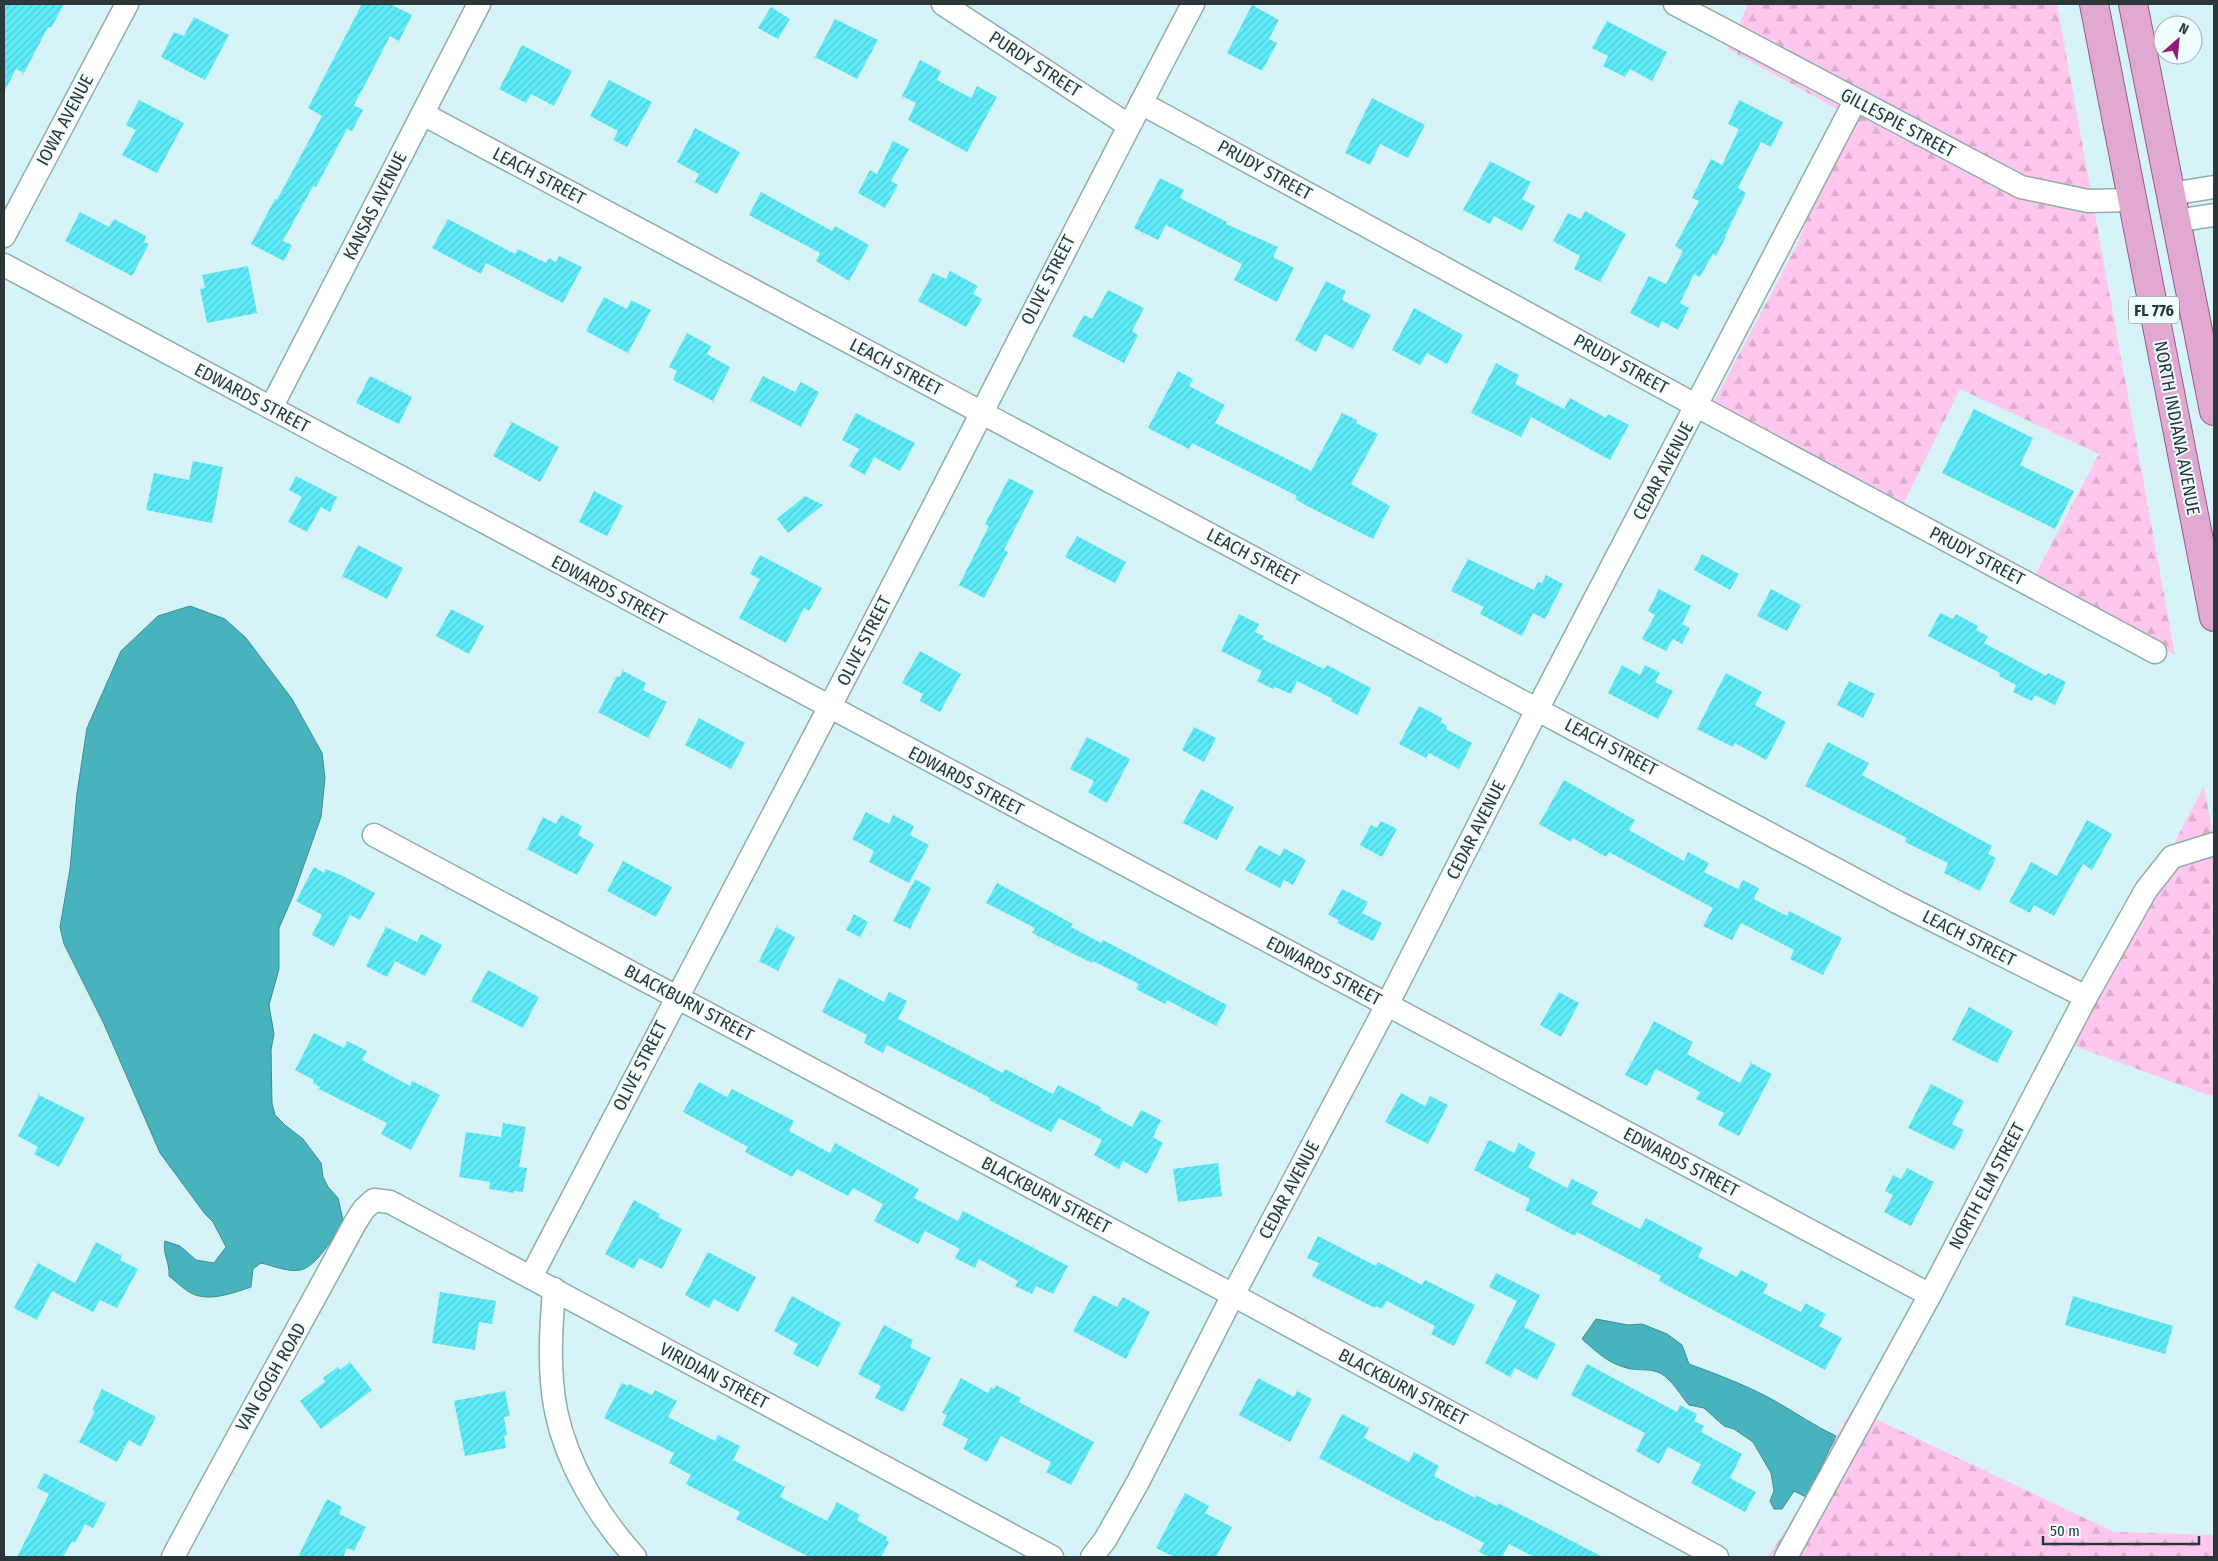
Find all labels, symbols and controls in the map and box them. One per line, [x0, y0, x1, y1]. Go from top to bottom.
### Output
north arrow [2153, 15, 2203, 65]
text: N [2176, 19, 2191, 38]
street label: PURDY STREET [985, 26, 1085, 102]
street label: IOWA AVENUE [32, 71, 98, 169]
street label: GILLESPIE STREET [1837, 84, 1960, 163]
street label: PRUDY STREET [1214, 135, 1317, 205]
street label: LEACH STREET [489, 142, 590, 210]
street label: KANSAS AVENUE [338, 148, 412, 264]
street label: OLIVE STREET [1016, 231, 1080, 329]
road number: FL 776 [2129, 296, 2179, 324]
street label: PRUDY STREET [1570, 329, 1673, 399]
street label: LEACH STREET [846, 333, 947, 401]
street label: NORTH INDIANA AVENUE [2149, 339, 2205, 517]
street label: EDWARDS STREET [191, 358, 314, 438]
street label: CEDAR AVENUE [1628, 418, 1698, 524]
street label: PRUDY STREET [1926, 522, 2029, 591]
street label: LEACH STREET [1203, 523, 1304, 591]
street label: EDWARDS STREET [548, 550, 671, 630]
street label: OLIVE STREET [832, 592, 896, 690]
street label: LEACH STREET [1561, 713, 1662, 781]
street label: EDWARDS STREET [905, 741, 1028, 821]
street label: CEDAR AVENUE [1442, 777, 1510, 883]
street label: LEACH STREET [1919, 905, 2020, 971]
street label: EDWARDS STREET [1263, 931, 1386, 1011]
street label: BLACKBURN STREET [621, 960, 758, 1047]
street label: OLIVE STREET [608, 1017, 672, 1115]
street label: NORTH ELM STREET [1944, 1118, 2030, 1253]
street label: EDWARDS STREET [1620, 1122, 1743, 1202]
street label: CEDAR AVENUE [1254, 1137, 1324, 1243]
street label: BLACKBURN STREET [978, 1152, 1115, 1239]
street label: VAN GOGH ROAD [231, 1319, 311, 1435]
street label: VIRIDIAN STREET [656, 1338, 773, 1414]
street label: BLACKBURN STREET [1335, 1344, 1472, 1431]
scale bar [2043, 1514, 2199, 1546]
text: 50 m [2050, 1522, 2080, 1540]

